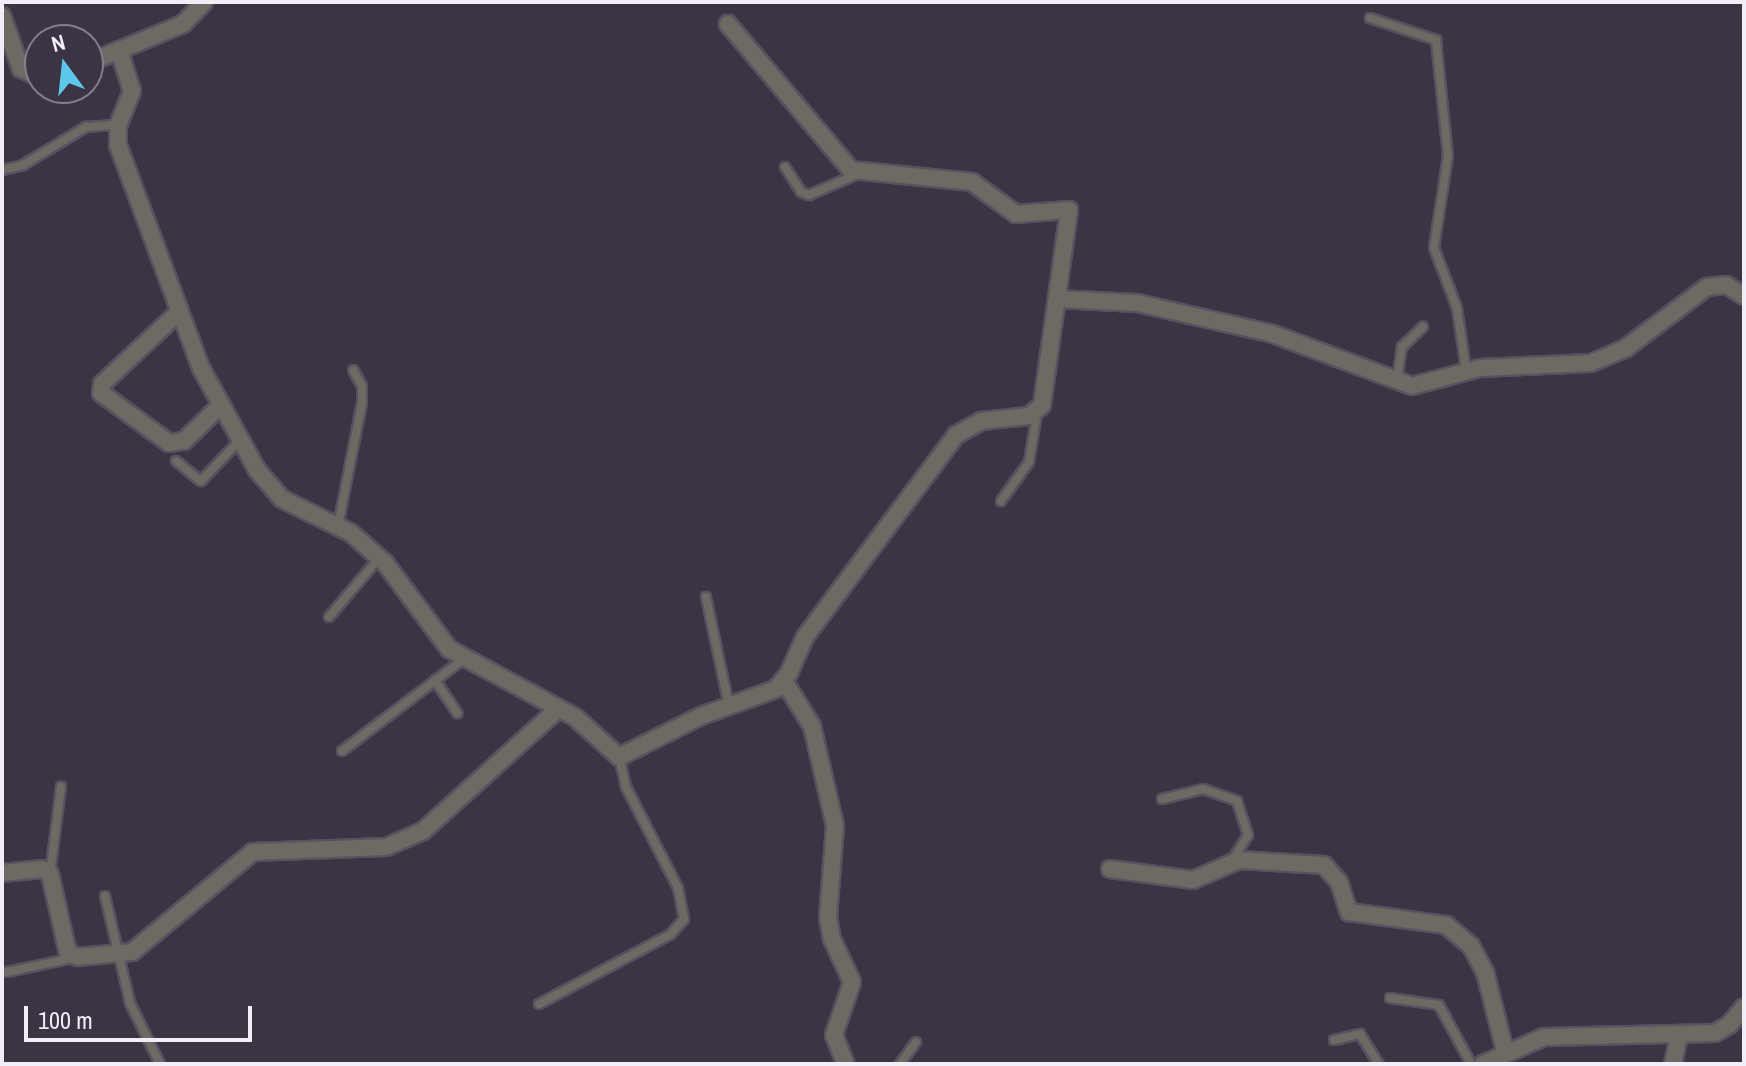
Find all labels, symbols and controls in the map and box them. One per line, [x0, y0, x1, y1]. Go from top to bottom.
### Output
north arrow [24, 24, 104, 104]
text: N [48, 27, 68, 59]
scale bar [28, 990, 256, 1040]
text: 100 m [38, 1004, 93, 1036]

